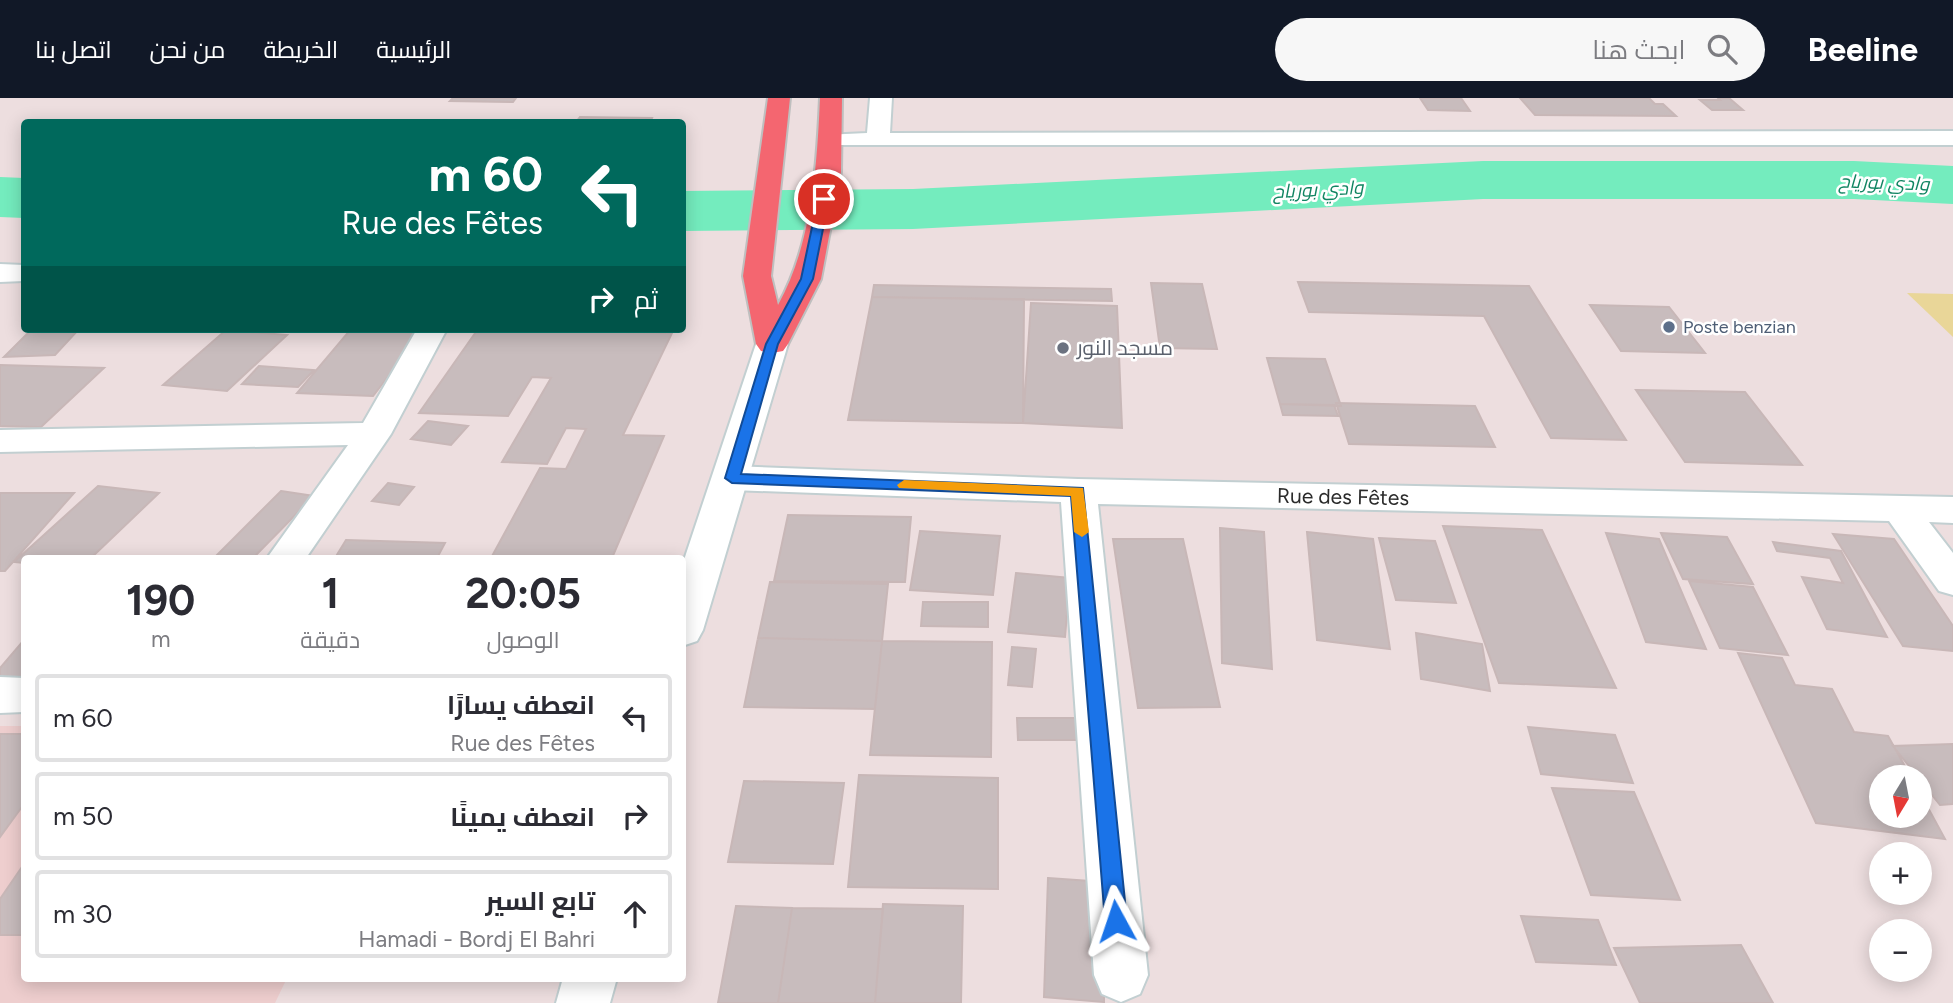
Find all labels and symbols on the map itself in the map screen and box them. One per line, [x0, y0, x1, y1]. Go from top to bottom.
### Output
pin [794, 169, 854, 229]
water label: وادي بورياح [1837, 169, 1931, 200]
water label: وادي بورياح [1271, 176, 1366, 207]
place label: Poste benzian [1683, 316, 1796, 338]
marker: Poste benzian [1661, 319, 1677, 335]
place label: مسجد النور [1076, 335, 1173, 360]
marker: مسجد النور [1055, 340, 1071, 356]
street label: Rue des Fêtes [1277, 483, 1409, 510]
north arrow [1869, 765, 1932, 828]
position arrow [1079, 884, 1153, 958]

